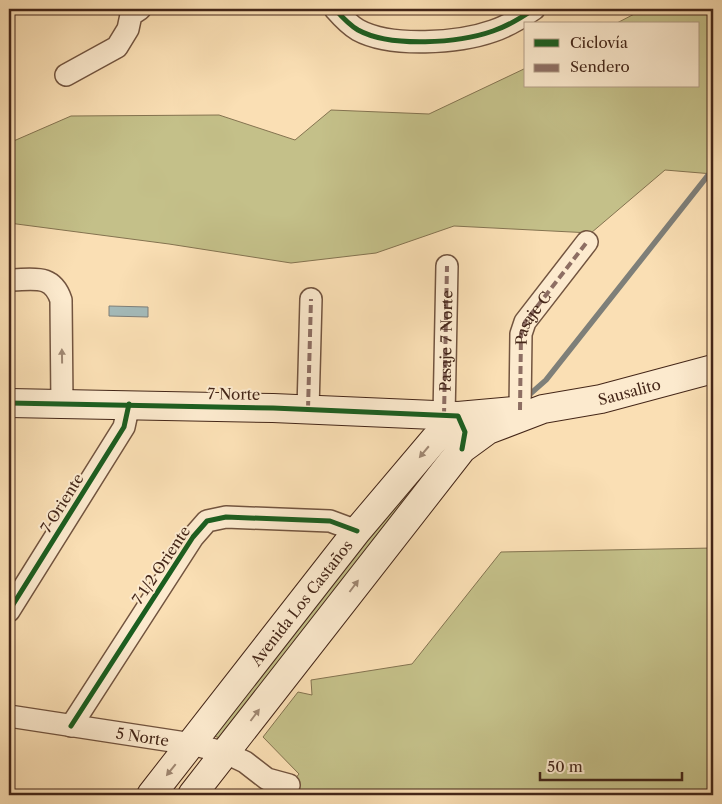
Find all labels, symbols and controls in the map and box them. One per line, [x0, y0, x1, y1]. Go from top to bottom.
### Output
legend [524, 22, 700, 88]
text: Ciclovía [570, 33, 628, 52]
text: Sendero [570, 57, 630, 76]
street label: Pasaje C [511, 287, 555, 345]
street label: Pasaje 7 Norte [435, 290, 456, 392]
one-way arrow [58, 348, 66, 364]
street label: Sausalito [596, 374, 663, 409]
street label: 7 Norte [208, 384, 260, 404]
one-way arrow [419, 445, 430, 458]
street label: 7 Oriente [36, 470, 88, 536]
street label: 7 1/2 Oriente [128, 522, 194, 608]
street label: Avenida Los Castaños [245, 536, 356, 670]
one-way arrow [349, 580, 360, 593]
one-way arrow [250, 709, 261, 722]
street label: 5 Norte [115, 723, 170, 750]
scale bar [540, 749, 682, 781]
text: 50 m [547, 757, 583, 776]
one-way arrow [166, 763, 177, 776]

